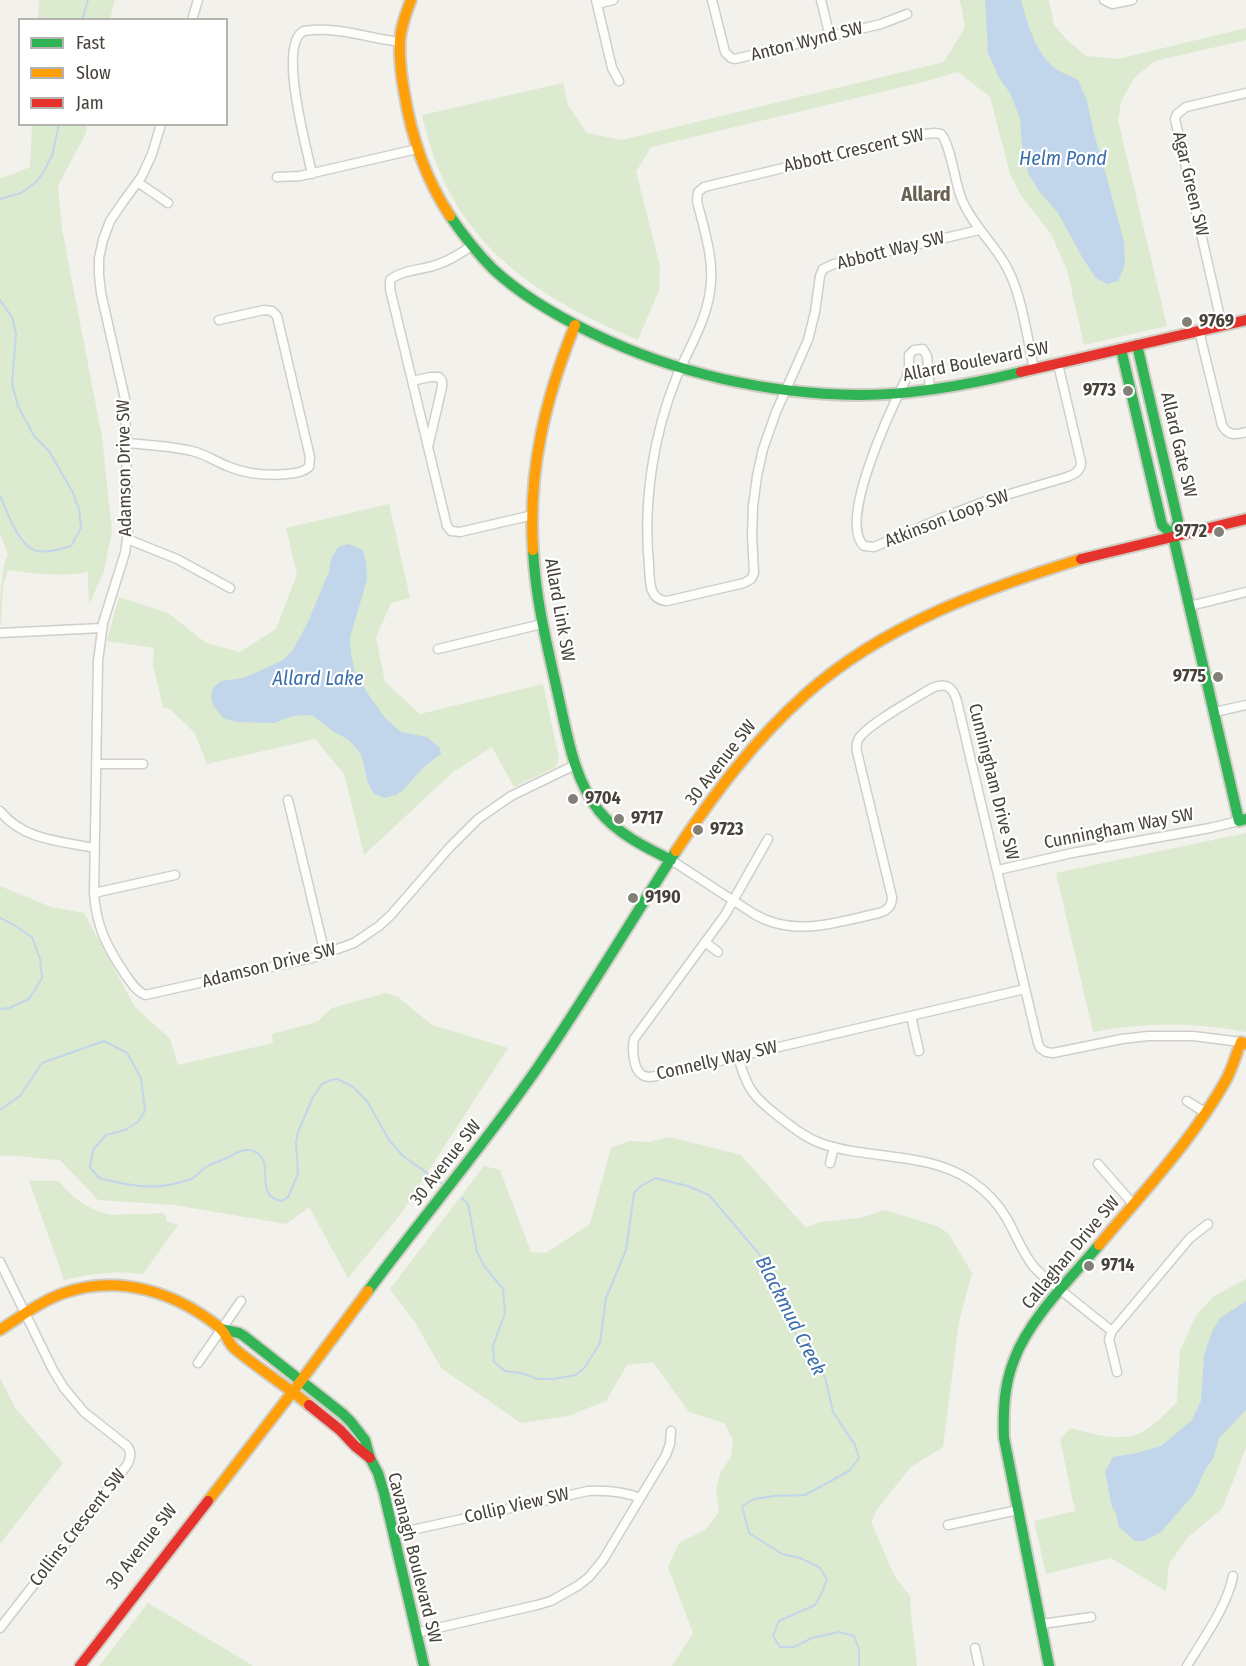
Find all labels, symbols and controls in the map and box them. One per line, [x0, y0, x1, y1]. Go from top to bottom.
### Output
legend [18, 18, 228, 126]
street label: Anton Wynd SW [749, 18, 865, 66]
text: Fast [76, 32, 105, 54]
text: Slow [76, 62, 111, 84]
text: Jam [76, 92, 104, 114]
street label: Abbott Crescent SW [782, 124, 926, 178]
street label: Agar Green SW [1167, 130, 1213, 238]
water label: Helm Pond [1019, 147, 1107, 171]
district label: Allard [901, 183, 951, 207]
street label: Abbott Way SW [835, 227, 947, 275]
place label: 9769 [1199, 311, 1234, 333]
marker: 9769 [1180, 315, 1194, 329]
street label: Allard Boulevard SW [901, 337, 1051, 387]
place label: 9773 [1083, 380, 1116, 402]
marker: 9773 [1121, 384, 1135, 398]
street label: Allard Gate SW [1155, 390, 1201, 500]
street label: Adamson Drive SW [113, 399, 137, 537]
street label: Atkinson Loop SW [882, 485, 1012, 553]
place label: 9772 [1174, 521, 1207, 543]
marker: 9772 [1212, 525, 1226, 539]
street label: Allard Link SW [539, 557, 579, 663]
place label: 9775 [1173, 666, 1206, 688]
water label: Allard Lake [273, 667, 363, 691]
marker: 9775 [1211, 670, 1225, 684]
street label: Cunningham Drive SW [963, 701, 1023, 863]
street label: 30 Avenue SW [681, 716, 761, 810]
place label: 9704 [585, 788, 621, 810]
marker: 9704 [566, 792, 580, 806]
street label: Cunningham Way SW [1042, 804, 1196, 854]
place label: 9717 [631, 808, 663, 830]
marker: 9717 [612, 812, 626, 826]
place label: 9723 [710, 819, 744, 841]
marker: 9723 [691, 823, 705, 837]
place label: 9190 [645, 887, 681, 909]
marker: 9190 [626, 891, 640, 905]
street label: Adamson Drive SW [200, 939, 338, 993]
street label: Connelly Way SW [654, 1037, 780, 1085]
street label: 30 Avenue SW [406, 1116, 486, 1210]
street label: Callaghan Drive SW [1018, 1192, 1124, 1314]
water label: Blackmud Creek [750, 1252, 830, 1380]
place label: 9714 [1101, 1255, 1135, 1277]
marker: 9714 [1082, 1259, 1096, 1273]
street label: Collins Crescent SW [25, 1465, 131, 1591]
street label: Cavanagh Boulevard SW [382, 1470, 446, 1646]
street label: Collip View SW [462, 1483, 572, 1529]
street label: 30 Avenue SW [102, 1500, 182, 1594]

